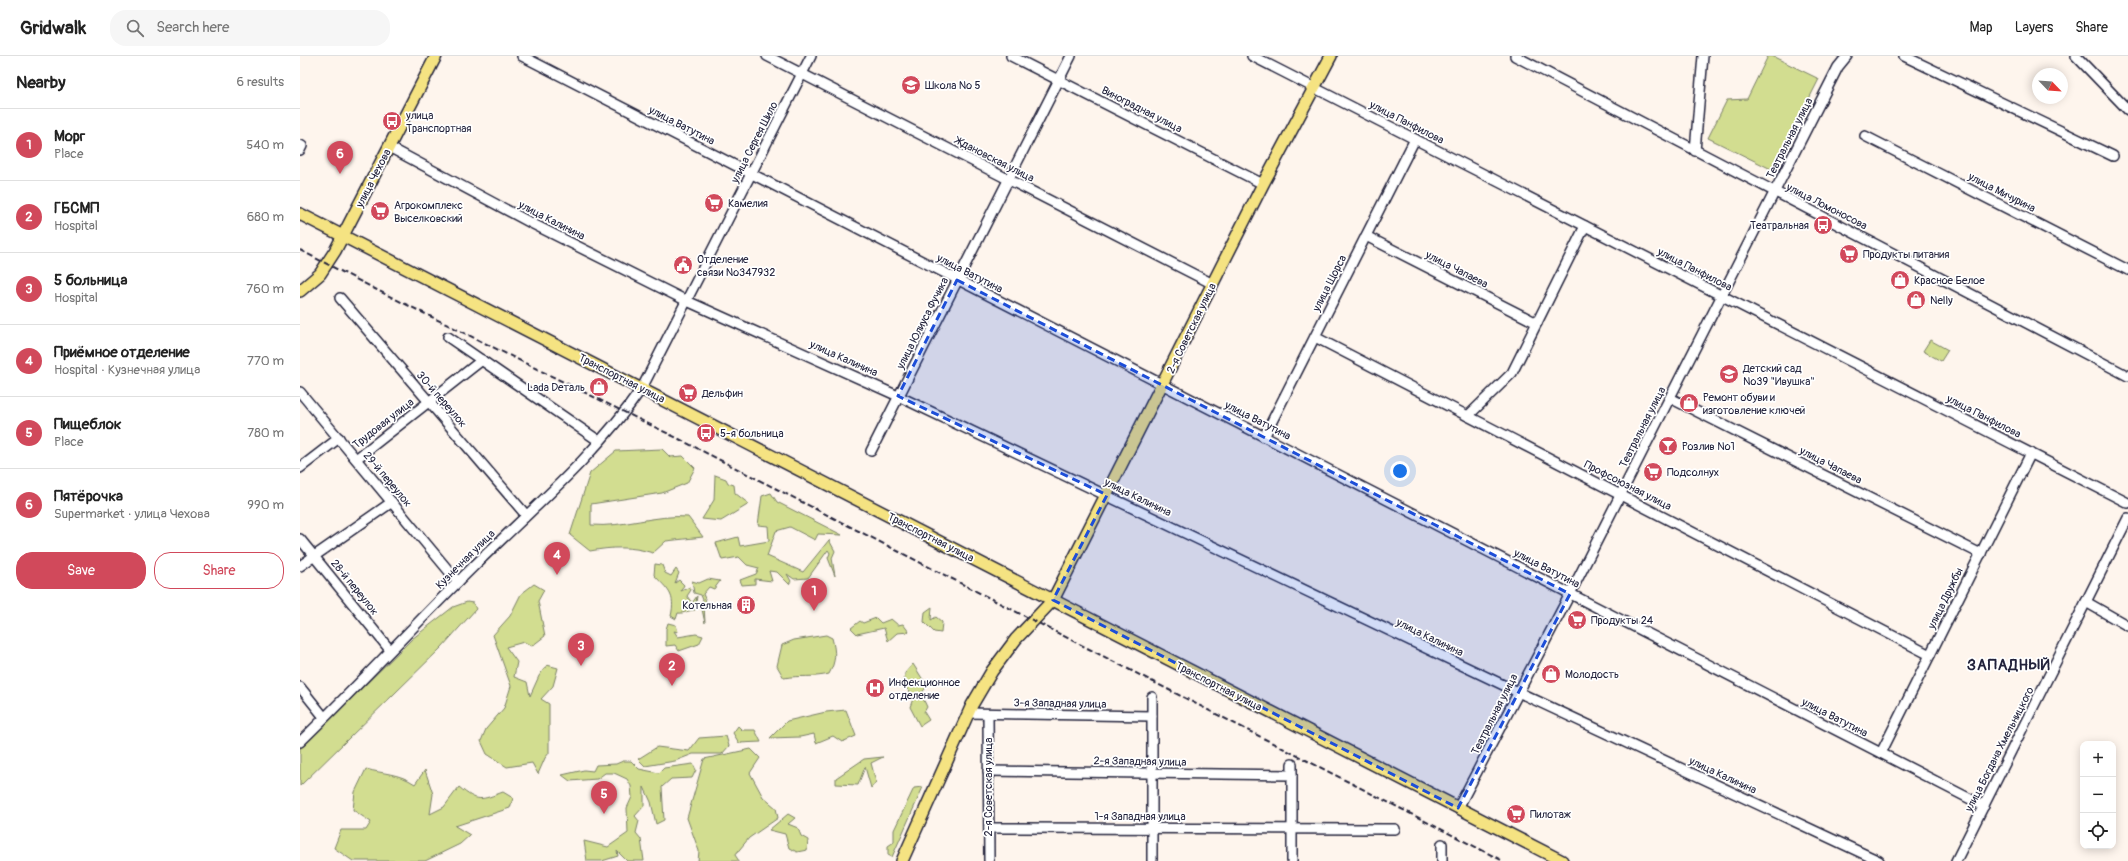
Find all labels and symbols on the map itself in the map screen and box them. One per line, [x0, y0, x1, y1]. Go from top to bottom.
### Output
north arrow [2032, 68, 2068, 104]
school or university icon: Школа № 5 [900, 74, 922, 96]
place label: Школа № 5 [925, 79, 981, 92]
street label: Виноградная улица [1099, 84, 1184, 135]
street label: Театральная улица [1763, 96, 1815, 181]
street label: улица Панфилова [1366, 98, 1446, 147]
street label: улица Сергея Шило [728, 99, 781, 186]
street label: улица Ватутина [646, 103, 717, 148]
place label: улица Транспортная [405, 109, 471, 135]
bus stop icon: улица Транспортная [381, 110, 403, 132]
street label: Ждановская улица [952, 133, 1036, 185]
pin: 6 [327, 141, 353, 174]
street label: улица Чехова [353, 147, 394, 210]
street label: улица Мичурина [1965, 170, 2037, 215]
street label: улица Ломоносова [1783, 180, 1869, 232]
supermarket icon: Камелия [703, 192, 725, 214]
place label: Камелия [728, 197, 768, 210]
street label: улица Калинина [515, 198, 587, 243]
place label: Агрокомплекс Выселковский [394, 199, 463, 225]
supermarket icon: Агрокомплекс Выселковский [369, 200, 391, 222]
bus stop icon: Театральная [1812, 214, 1834, 236]
place label: Театральная [1750, 219, 1809, 232]
supermarket icon: Продукты питания [1838, 243, 1860, 265]
street label: улица Панфилова [1654, 245, 1734, 294]
street label: улица Чапаева [1423, 248, 1490, 291]
place label: Продукты питания [1863, 248, 1949, 261]
street label: улица Ватутина [934, 251, 1005, 296]
place label: Отделение связи №347932 [697, 253, 775, 279]
street label: улица Щорса [1309, 253, 1349, 314]
public building icon: Отделение связи №347932 [672, 254, 694, 276]
shop icon: Красное Белое [1889, 269, 1911, 291]
place label: Красное Белое [1914, 274, 1985, 287]
street label: улица Юлиуса Фучика [893, 275, 951, 372]
street label: 2-я Советская улица [1164, 281, 1219, 375]
shop icon: Nelly [1905, 289, 1927, 311]
place label: Nelly [1930, 294, 1953, 307]
street label: улица Калинина [807, 337, 880, 379]
street label: Транспортная улица [576, 351, 667, 406]
place label: Детский сад №39 "Ивушка" [1742, 362, 1815, 388]
school or university icon: Детский сад №39 "Ивушка" [1718, 363, 1740, 385]
street label: 30-й переулок [414, 369, 470, 430]
shop icon: Lada Dеталь [588, 376, 610, 398]
place label: Lada Dеталь [527, 381, 585, 394]
supermarket icon: Дельфин [677, 382, 699, 404]
street label: Театральная улица [1616, 385, 1668, 470]
place label: Дельфин [701, 387, 743, 400]
place label: Ремонт обуви и изготовление ключей [1703, 391, 1805, 417]
shop icon: Ремонт обуви и изготовление ключей [1678, 392, 1700, 414]
street label: улица Панфилова [1943, 392, 2023, 441]
street label: Трудовая улица [350, 395, 416, 451]
street label: улица Ватутина [1222, 398, 1293, 443]
bus stop icon: 5-я больница [695, 422, 717, 444]
place label: 5-я больница [720, 427, 784, 440]
bar icon: Розлив №1 [1657, 435, 1679, 457]
place label: Розлив №1 [1682, 440, 1735, 453]
street label: улица Чапаева [1797, 444, 1864, 487]
street label: 29-й переулок [361, 449, 415, 510]
street label: Профсоюзная улица [1582, 458, 1674, 513]
your location [1390, 461, 1410, 481]
supermarket icon: Подсолнух [1642, 461, 1664, 483]
place label: Подсолнух [1667, 466, 1719, 479]
street label: улица Калинина [1101, 475, 1173, 519]
street label: Транспортная улица [885, 510, 976, 565]
street label: Кузнечная улица [433, 527, 498, 592]
pin: 4 [544, 542, 570, 575]
street label: улица Ватутина [1511, 546, 1582, 591]
street label: 28-й переулок [328, 557, 381, 618]
street label: улица Дружбы [1925, 565, 1966, 632]
pin: 1 [801, 578, 827, 611]
building icon: Котельная [735, 594, 757, 616]
place label: Котельная [682, 599, 732, 612]
supermarket icon: Продукты 24 [1566, 609, 1588, 631]
place label: Продукты 24 [1591, 614, 1654, 627]
street label: улица Калинина [1393, 615, 1465, 659]
pin: 3 [568, 633, 594, 666]
pin: 2 [659, 653, 685, 686]
district label: ЗАПАДНЫЙ [1967, 656, 2051, 675]
street label: Транспортная улица [1173, 659, 1264, 714]
shop icon: Молодость [1540, 663, 1562, 685]
place label: Молодость [1565, 668, 1619, 681]
street label: Театральная улица [1468, 672, 1520, 757]
place label: Инфекционное отделение [889, 676, 961, 702]
hospital icon: Инфекционное отделение [864, 677, 886, 699]
street label: улица Богдана Хмельницкого [1962, 685, 2037, 815]
street label: улица Ватутина [1799, 695, 1870, 740]
street label: 3-я Западная улица [1013, 696, 1107, 711]
street label: 2-я Советская улица [982, 738, 995, 836]
street label: 2-я Западная улица [1093, 754, 1187, 769]
street label: улица Калинина [1686, 754, 1759, 797]
pin: 5 [591, 781, 617, 814]
supermarket icon: Пилотаж [1505, 803, 1527, 825]
place label: Пилотаж [1530, 808, 1571, 821]
street label: 1-я Западная улица [1094, 810, 1186, 823]

